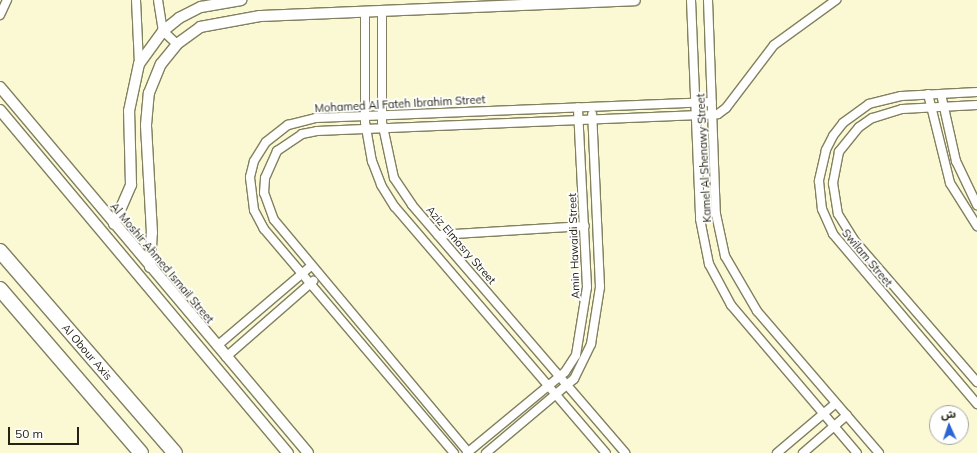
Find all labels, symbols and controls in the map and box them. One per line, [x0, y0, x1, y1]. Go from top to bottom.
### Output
street label: Mohamed Al Fateh Ibrahim Street [314, 93, 486, 115]
street label: Kamel Al Shenawy Street [694, 93, 714, 223]
street label: Amin Hawaidi Street [566, 193, 582, 299]
street label: Al Moshir Ahmed Ismail Street [108, 200, 216, 326]
street label: Aziz Elmasry Street [423, 203, 499, 287]
street label: Swilam Street [839, 227, 895, 289]
street label: Al Obour Axis [59, 321, 115, 383]
north arrow [929, 405, 969, 445]
text: ش [941, 407, 956, 421]
scale bar [10, 419, 81, 445]
text: 50 m [15, 426, 43, 441]

